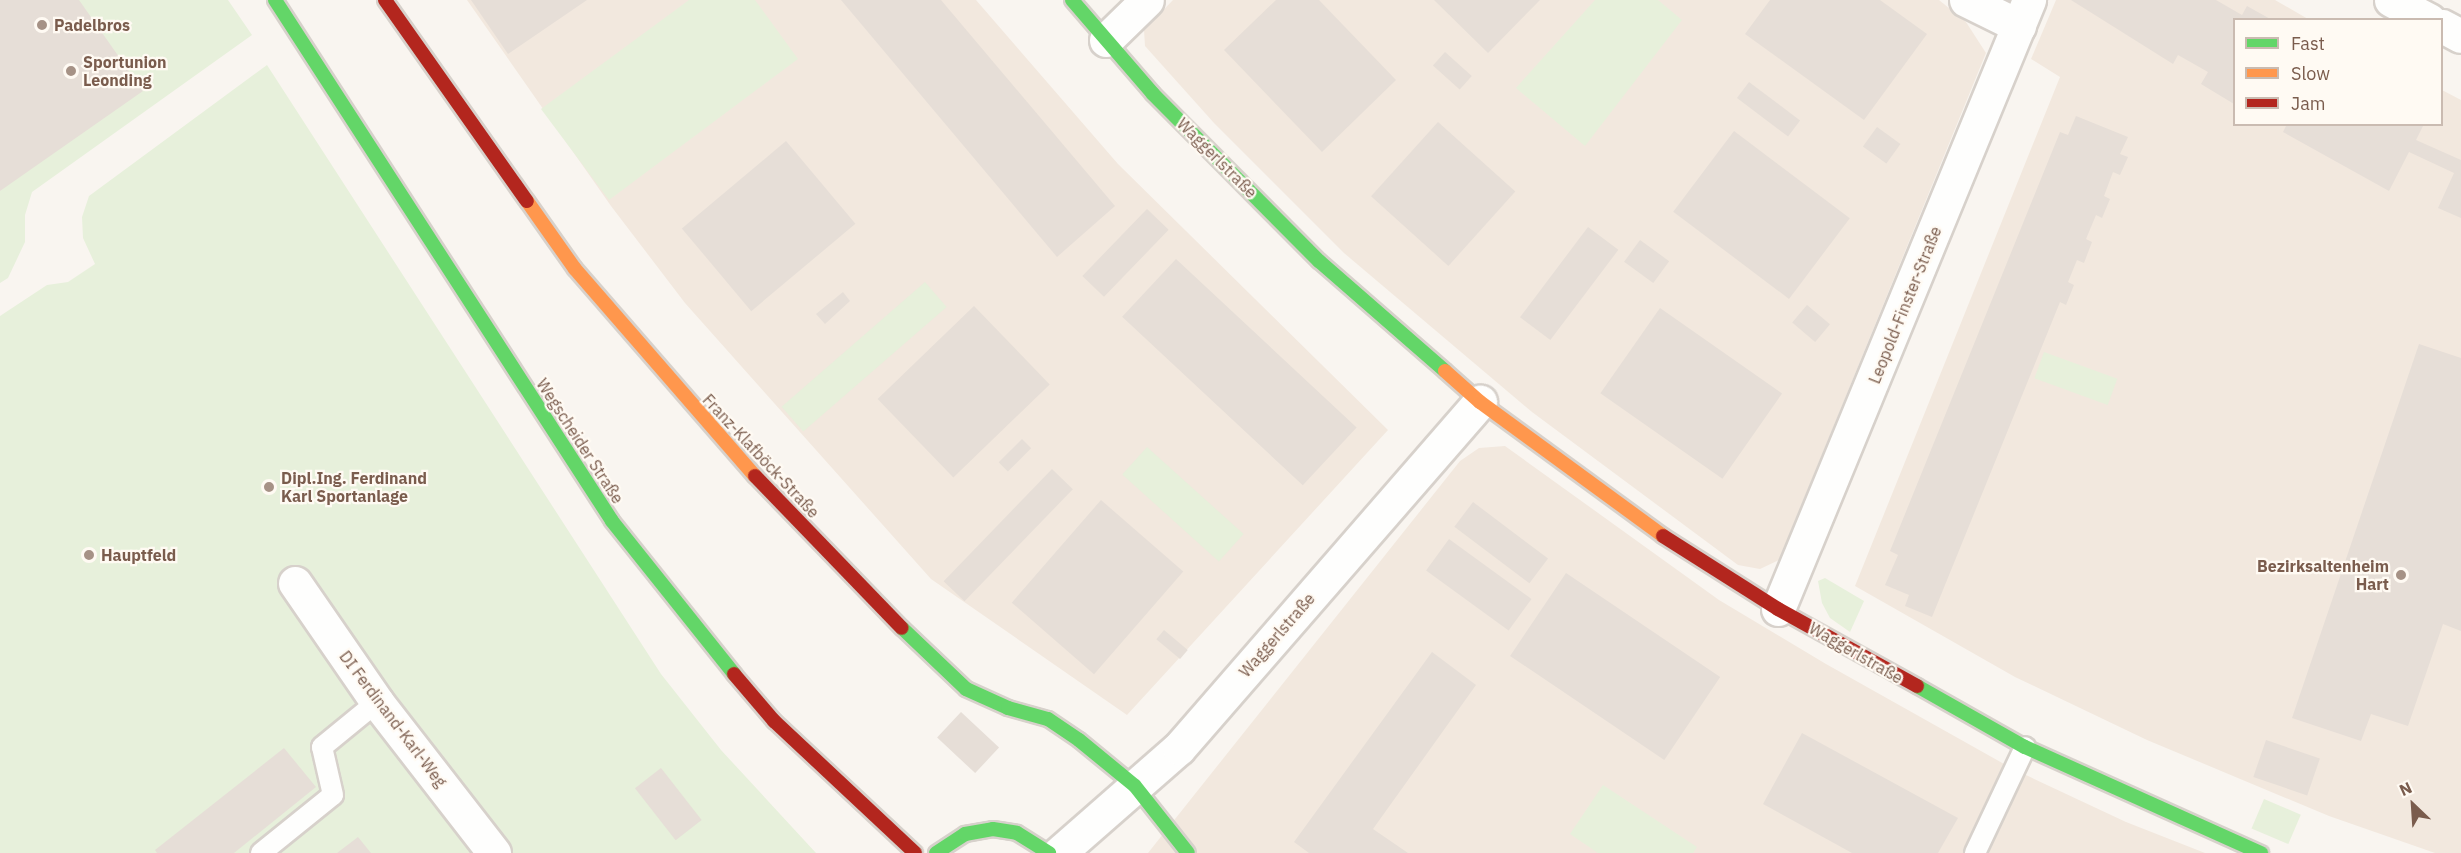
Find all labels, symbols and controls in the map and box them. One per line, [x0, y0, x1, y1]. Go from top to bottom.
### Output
place label: Padelbros [54, 15, 130, 35]
marker: Padelbros [35, 18, 49, 32]
legend [2233, 18, 2443, 126]
text: Fast [2291, 32, 2325, 55]
place label: Sportunion Leonding [83, 52, 167, 90]
text: Slow [2291, 62, 2330, 85]
marker: Sportunion Leonding [64, 64, 78, 78]
text: Jam [2291, 92, 2326, 115]
street label: Waggerlstraße [1173, 114, 1261, 202]
street label: Leopold-Finster-Straße [1865, 224, 1945, 386]
street label: Wegscheider Straße [532, 375, 628, 507]
street label: Franz-Klafböck-Straße [699, 390, 823, 522]
place label: Dipl.Ing. Ferdinand Karl Sportanlage [281, 468, 427, 506]
marker: Dipl.Ing. Ferdinand Karl Sportanlage [262, 480, 276, 494]
place label: Hauptfeld [101, 545, 176, 565]
marker: Hauptfeld [82, 548, 96, 562]
place label: Bezirksaltenheim Hart [2257, 556, 2389, 594]
marker: Bezirksaltenheim Hart [2394, 568, 2408, 582]
street label: Waggerlstraße [1235, 589, 1319, 681]
street label: Waggerlstraße [1806, 618, 1906, 688]
street label: DI Ferdinand-Karl-Weg [335, 647, 451, 791]
north arrow [2383, 775, 2443, 835]
text: N [2396, 777, 2415, 800]

